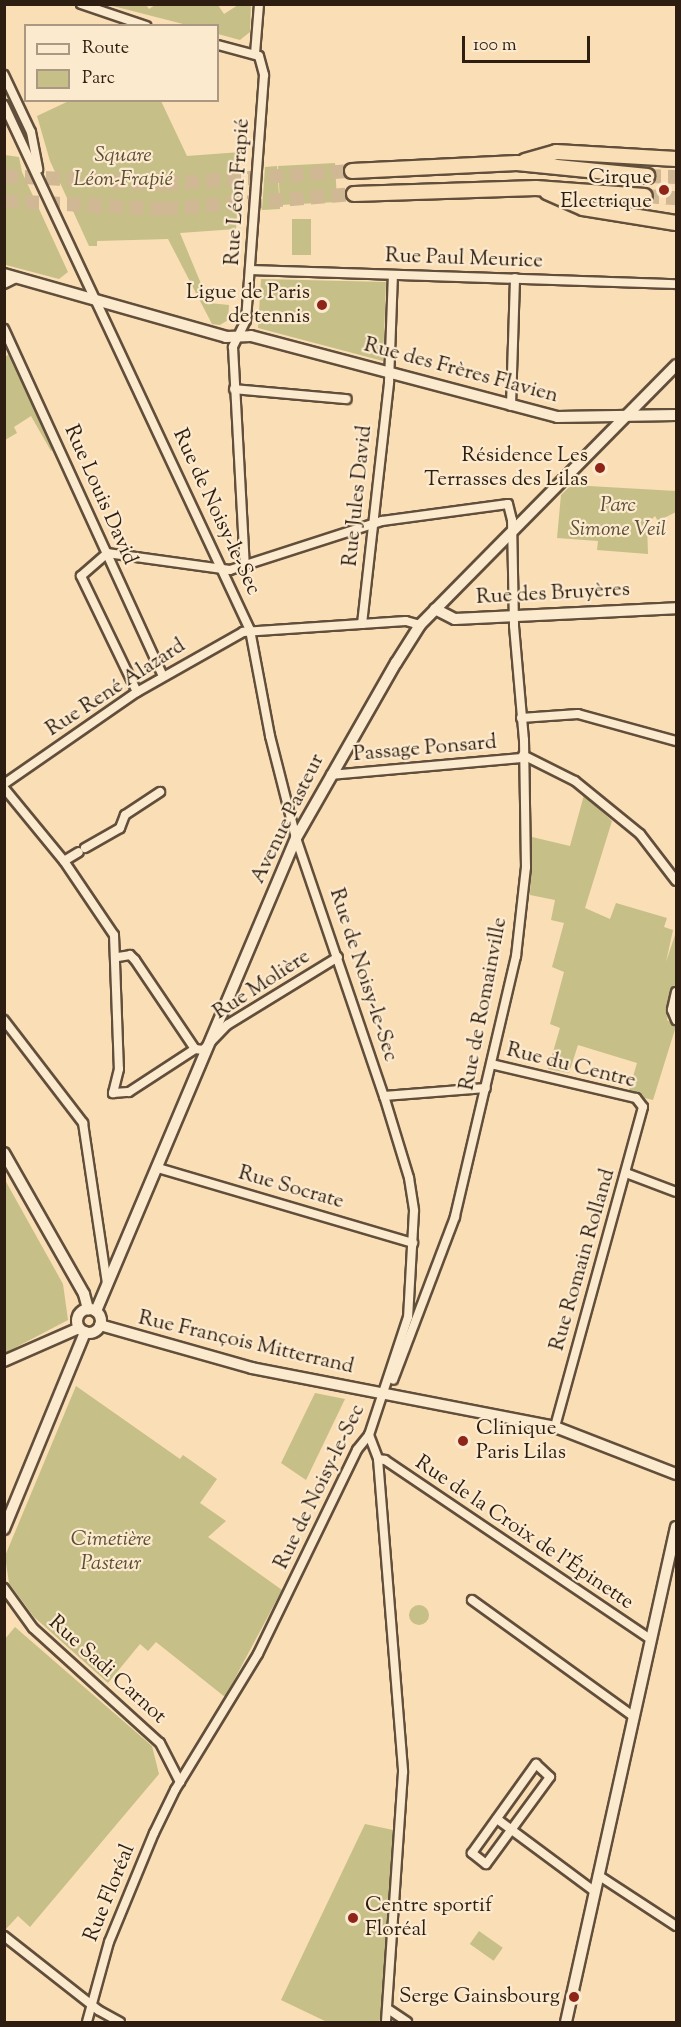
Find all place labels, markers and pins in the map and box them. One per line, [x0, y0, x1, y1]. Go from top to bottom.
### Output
place label: Cirque Electrique [560, 165, 652, 215]
marker: Cirque Electrique [657, 183, 671, 197]
place label: Ligue de Paris de tennis [186, 280, 310, 330]
marker: Ligue de Paris de tennis [315, 298, 329, 312]
place label: Résidence Les Terrasses des Lilas [424, 443, 588, 493]
marker: Résidence Les Terrasses des Lilas [593, 461, 607, 475]
place label: Clinique Paris Lilas [476, 1416, 566, 1466]
marker: Clinique Paris Lilas [454, 1432, 472, 1450]
place label: Centre sportif Floréal [365, 1893, 492, 1943]
marker: Centre sportif Floréal [346, 1911, 360, 1925]
place label: Serge Gainsbourg [399, 1984, 560, 2010]
marker: Serge Gainsbourg [565, 1988, 583, 2006]

